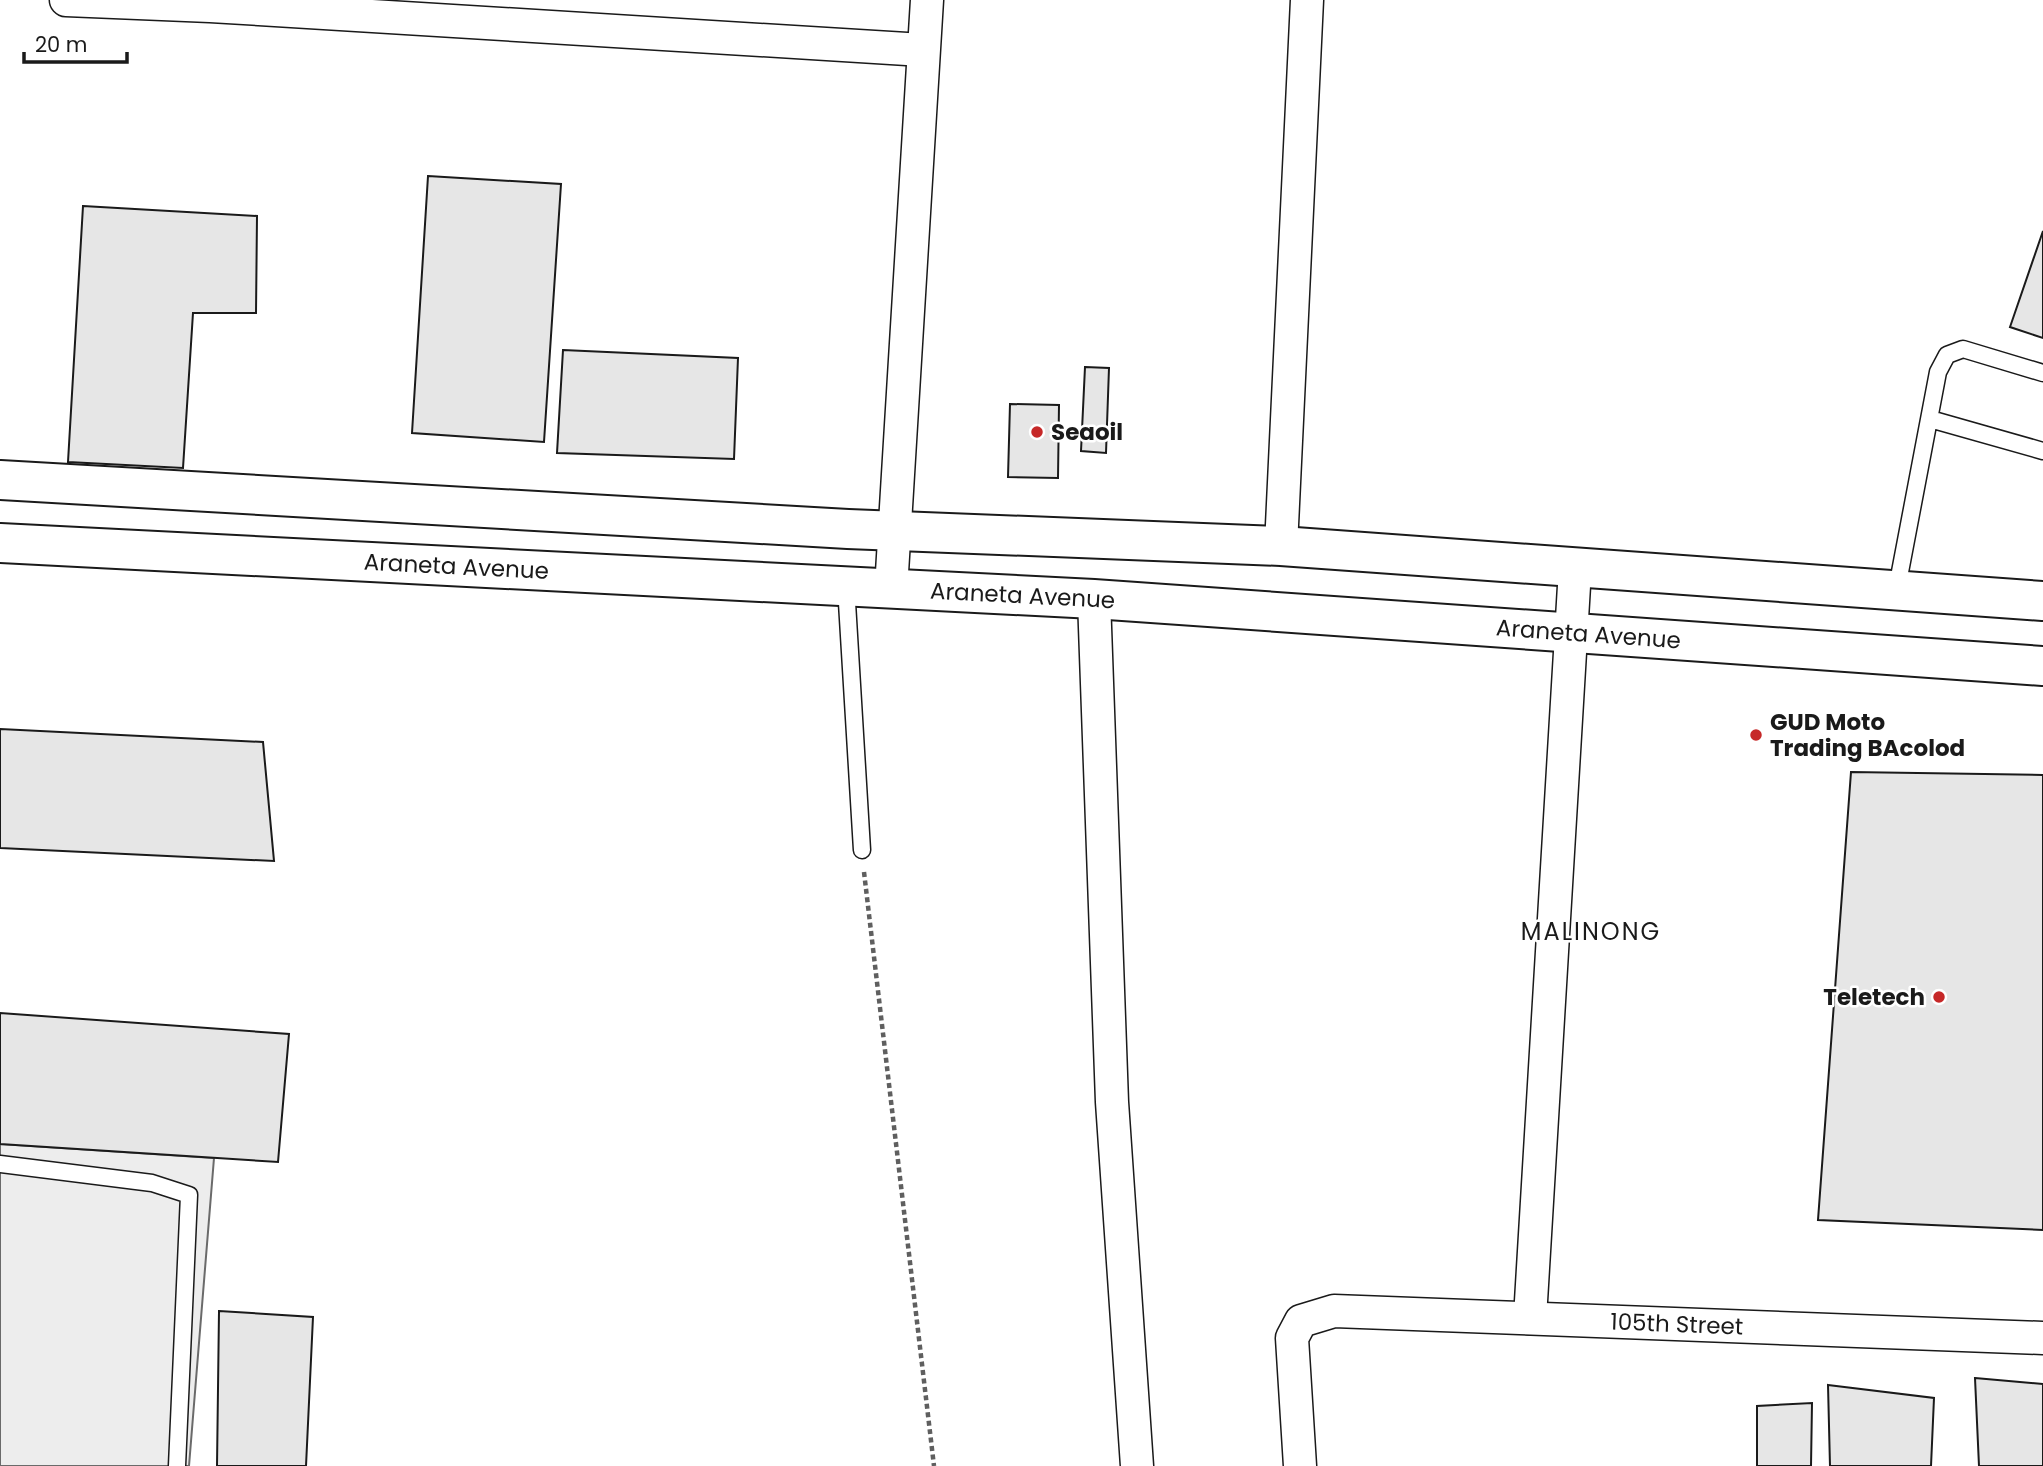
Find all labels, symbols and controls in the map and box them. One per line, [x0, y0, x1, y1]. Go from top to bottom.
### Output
scale bar [24, 21, 128, 65]
text: 20 m [35, 30, 88, 59]
place label: Seaoil [1051, 416, 1123, 448]
marker: Seaoil [1029, 424, 1045, 440]
street label: Araneta Avenue [363, 546, 550, 587]
street label: Araneta Avenue [929, 575, 1116, 616]
street label: Araneta Avenue [1495, 611, 1682, 656]
place label: GUD Moto Trading BAcolod [1770, 706, 1965, 764]
marker: GUD Moto Trading BAcolod [1748, 727, 1764, 743]
district label: MALINONG [1521, 915, 1661, 948]
place label: Teletech [1823, 981, 1925, 1013]
marker: Teletech [1931, 989, 1947, 1005]
street label: 105th Street [1610, 1306, 1744, 1343]

